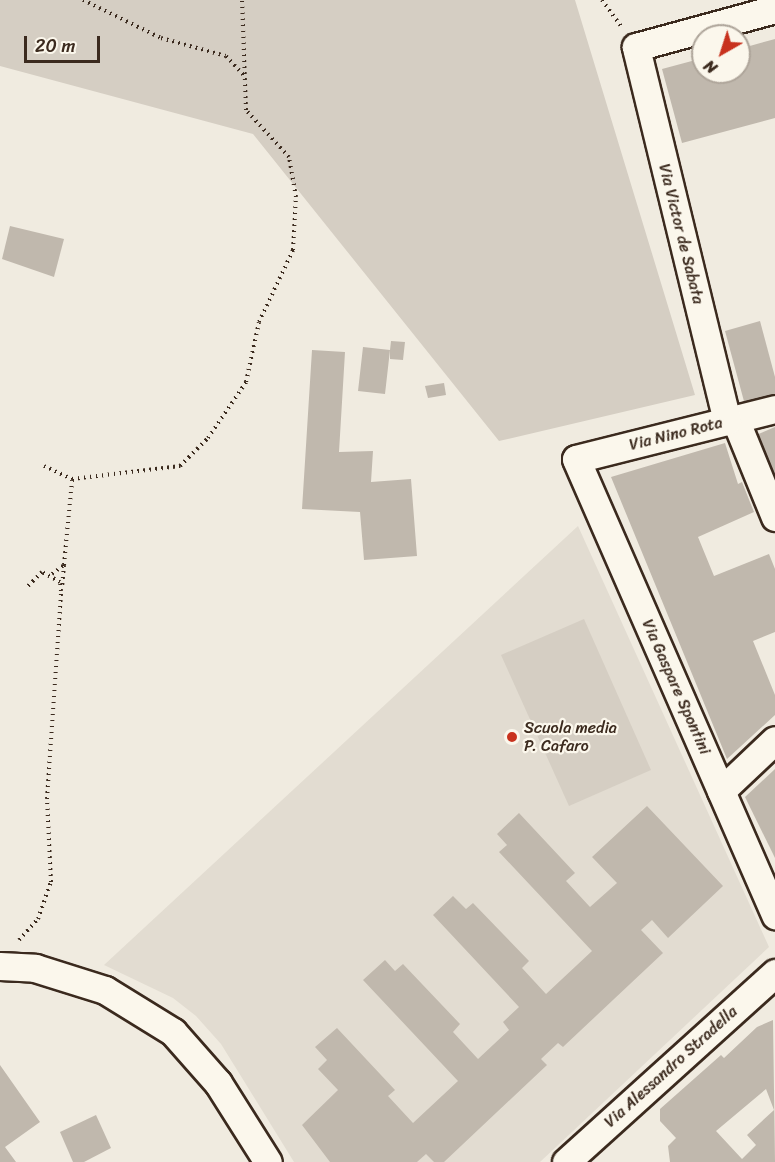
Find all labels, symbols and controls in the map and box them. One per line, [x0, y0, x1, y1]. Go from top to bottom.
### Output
scale bar [27, 24, 104, 62]
north arrow [691, 24, 751, 84]
text: 20 m [35, 30, 75, 62]
text: N [697, 52, 724, 82]
street label: Via Victor de Sabata [654, 162, 708, 306]
street label: Via Nino Rota [627, 413, 725, 455]
street label: Via Gaspare Spontini [638, 617, 714, 757]
place label: Scuola media P. Cafaro [524, 718, 617, 756]
marker: Scuola media P. Cafaro [505, 730, 519, 744]
street label: Via Alessandro Stradella [600, 1002, 742, 1132]

